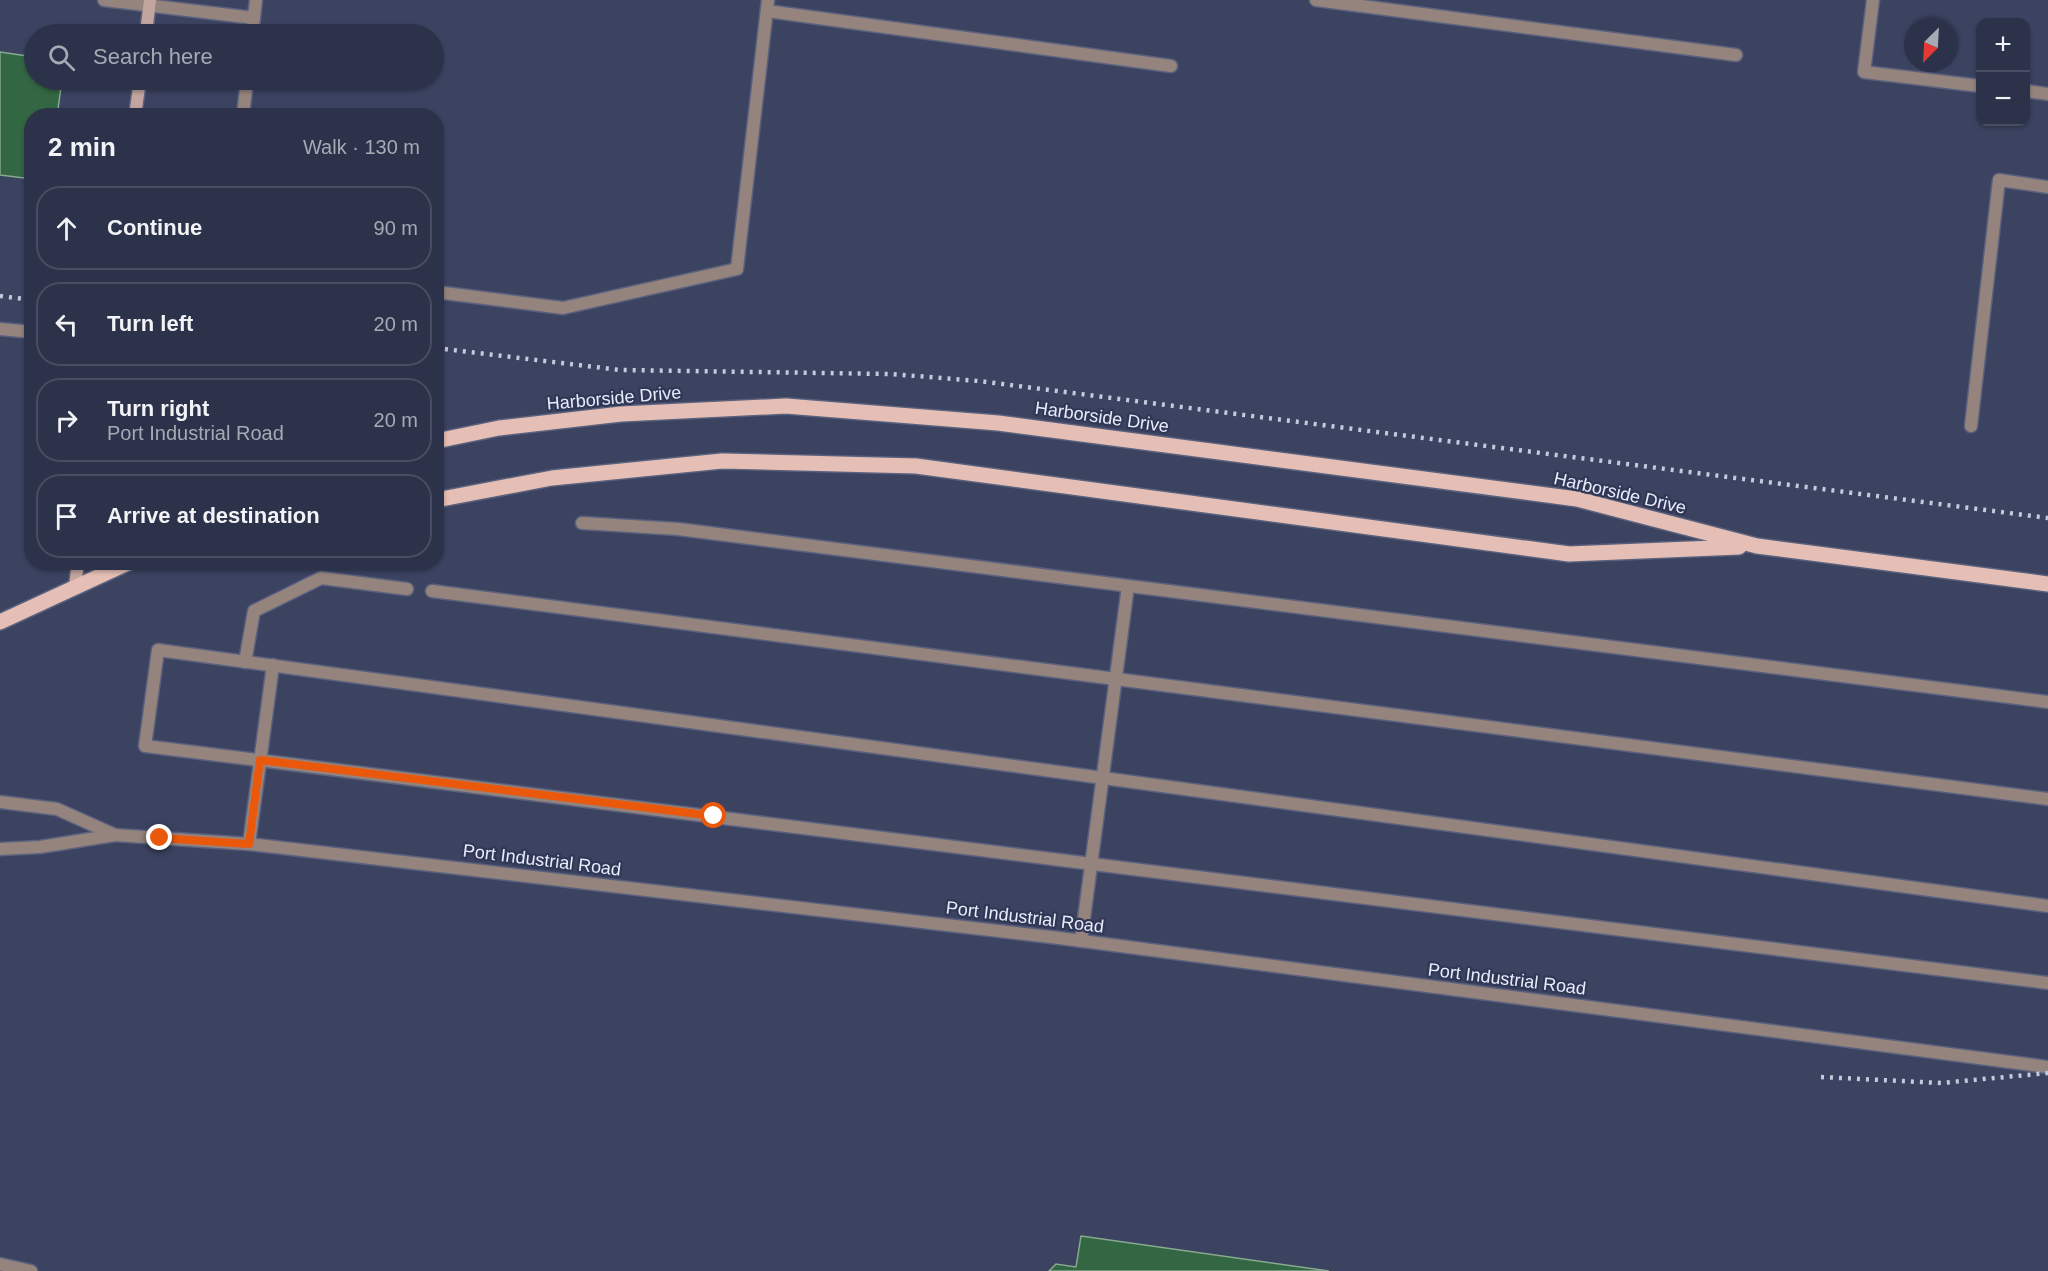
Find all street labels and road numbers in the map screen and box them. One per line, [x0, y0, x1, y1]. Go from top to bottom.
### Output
street label: Harborside Drive [546, 382, 682, 414]
street label: Harborside Drive [1034, 398, 1170, 436]
street label: Harborside Drive [1552, 468, 1688, 518]
street label: Port Industrial Road [462, 840, 622, 880]
street label: Port Industrial Road [945, 897, 1105, 937]
street label: Port Industrial Road [1427, 959, 1587, 999]

